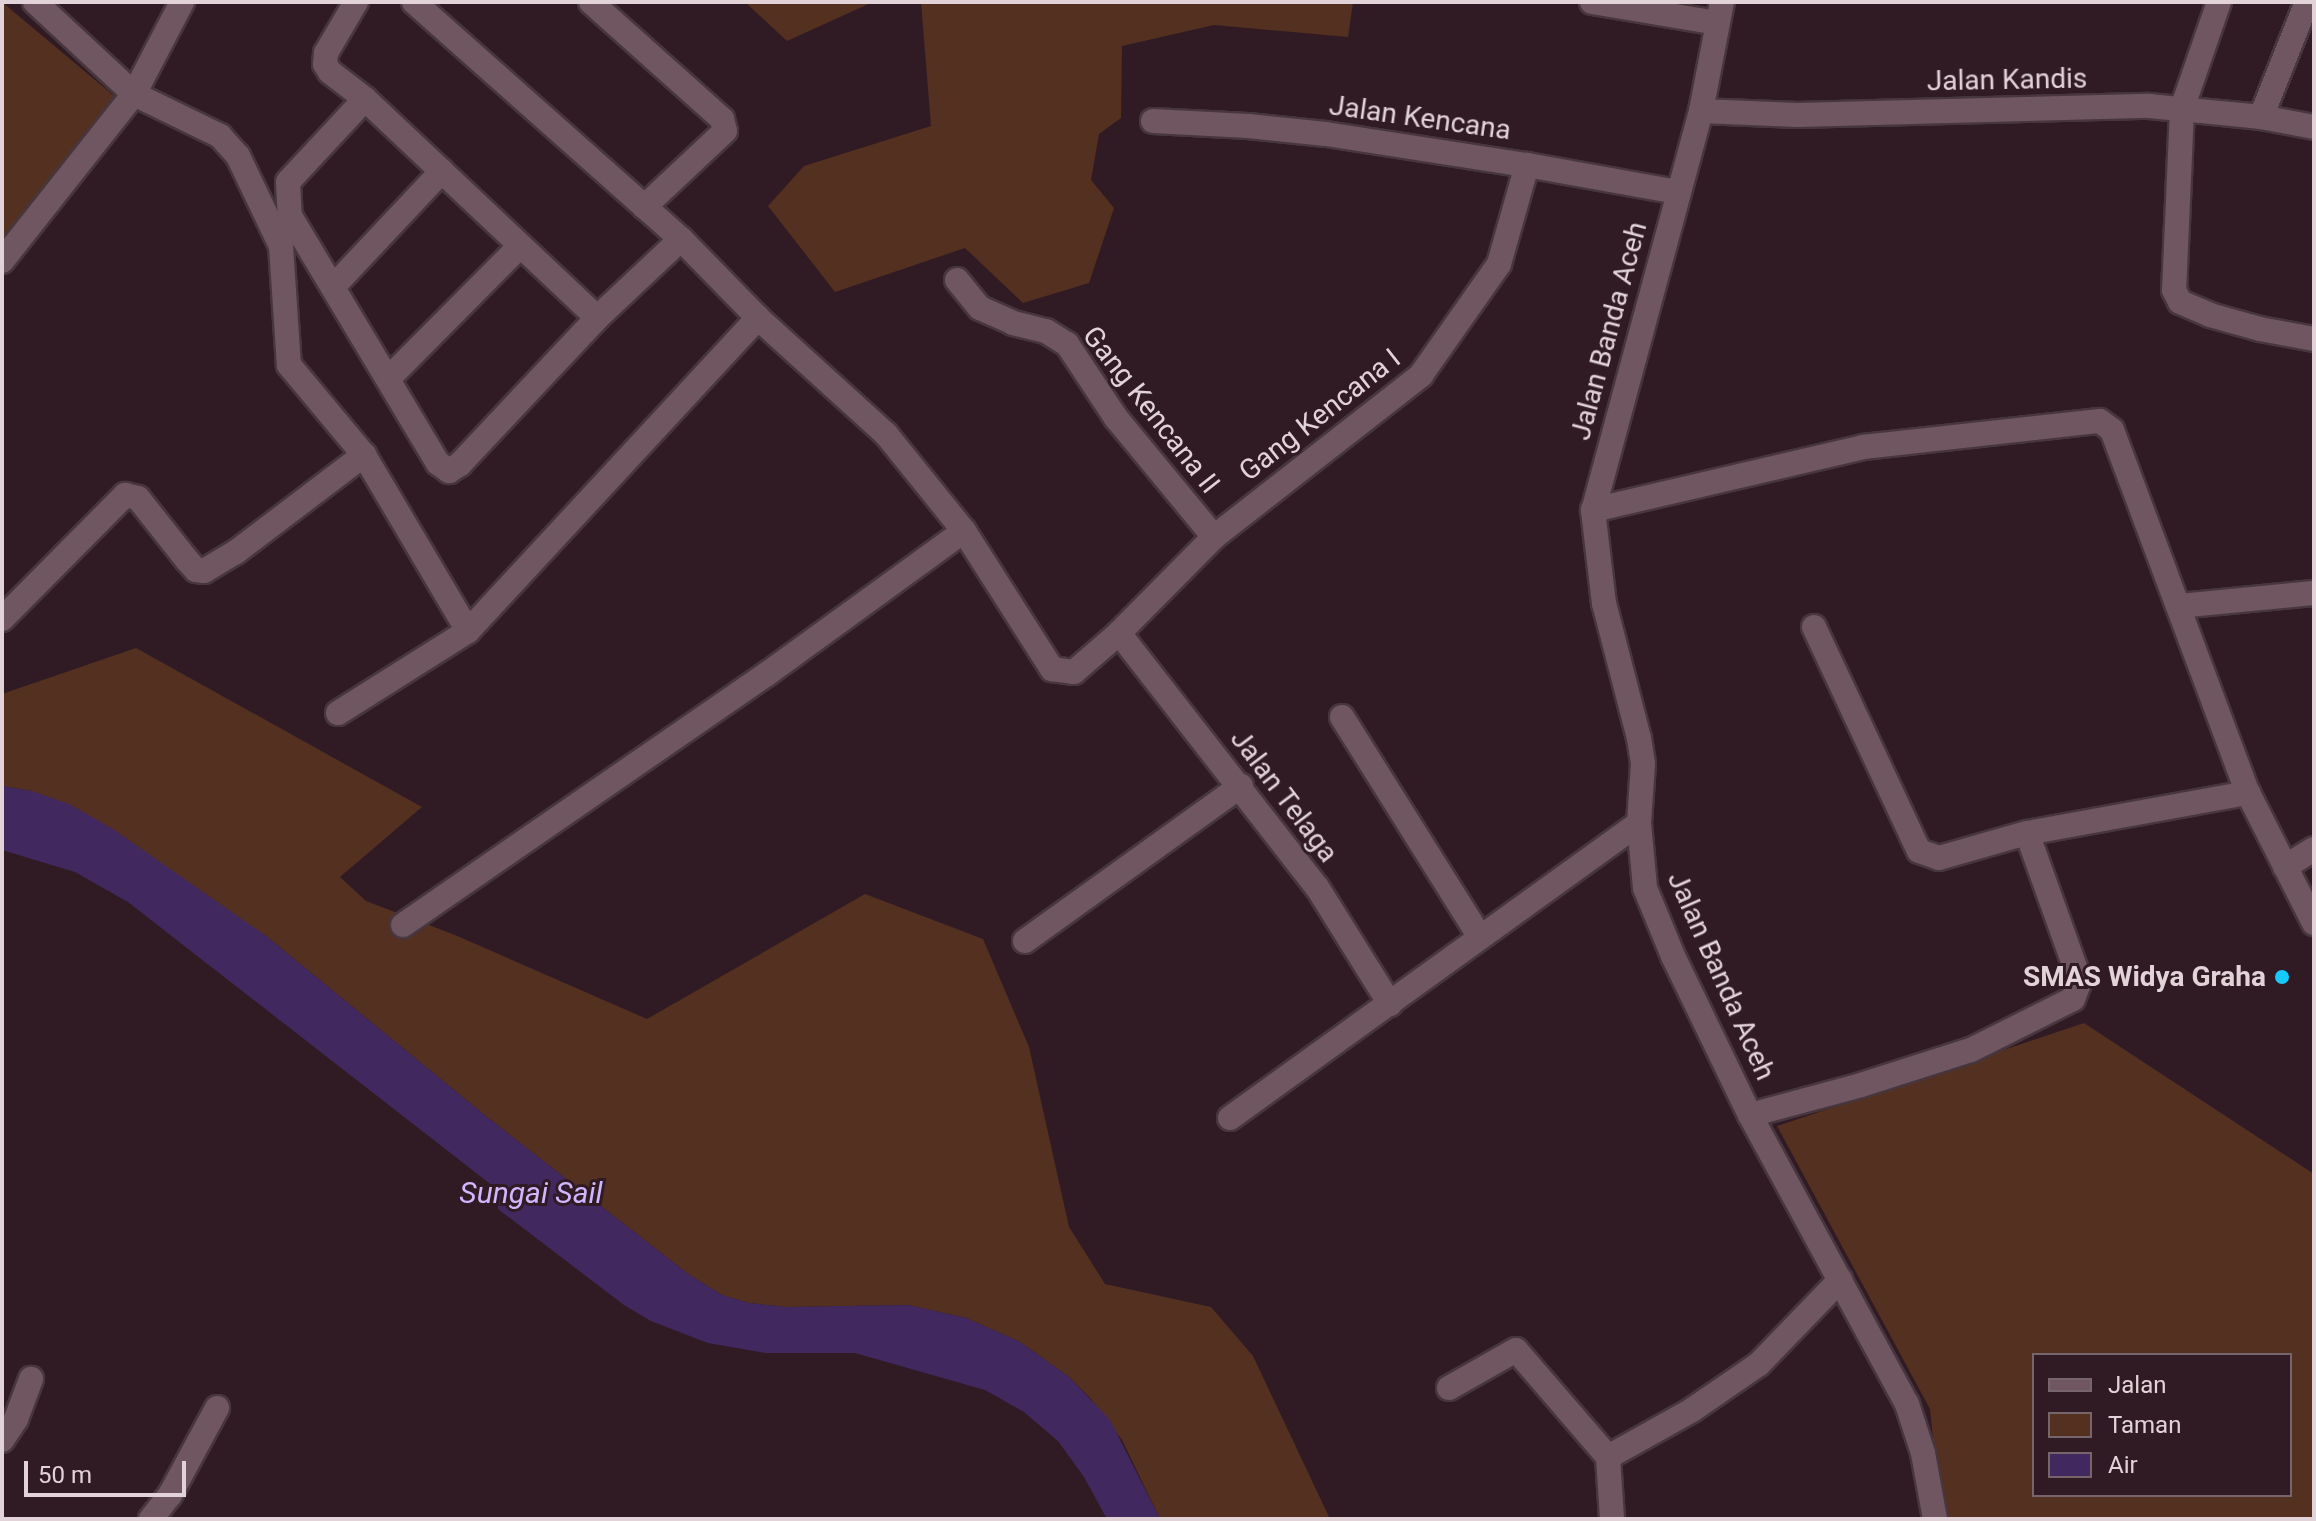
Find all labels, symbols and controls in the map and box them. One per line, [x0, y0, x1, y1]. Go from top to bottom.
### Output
street label: Jalan Kandis [1926, 62, 2088, 98]
street label: Jalan Kencana [1327, 89, 1513, 147]
street label: Jalan Banda Aceh [1564, 218, 1654, 444]
street label: Gang Kencana II [1075, 320, 1227, 500]
street label: Gang Kencana I [1233, 342, 1407, 488]
street label: Jalan Telaga [1223, 723, 1345, 869]
street label: Jalan Banda Aceh [1660, 867, 1782, 1085]
place label: SMAS Widya Graha [2023, 960, 2266, 994]
marker: SMAS Widya Graha [2273, 968, 2291, 986]
water label: Sungai Sail [459, 1175, 603, 1211]
legend [2032, 1353, 2292, 1497]
text: Jalan [2108, 1371, 2166, 1399]
text: Taman [2108, 1411, 2181, 1439]
scale bar [28, 1445, 190, 1495]
text: Air [2108, 1451, 2138, 1479]
text: 50 m [38, 1461, 92, 1489]

